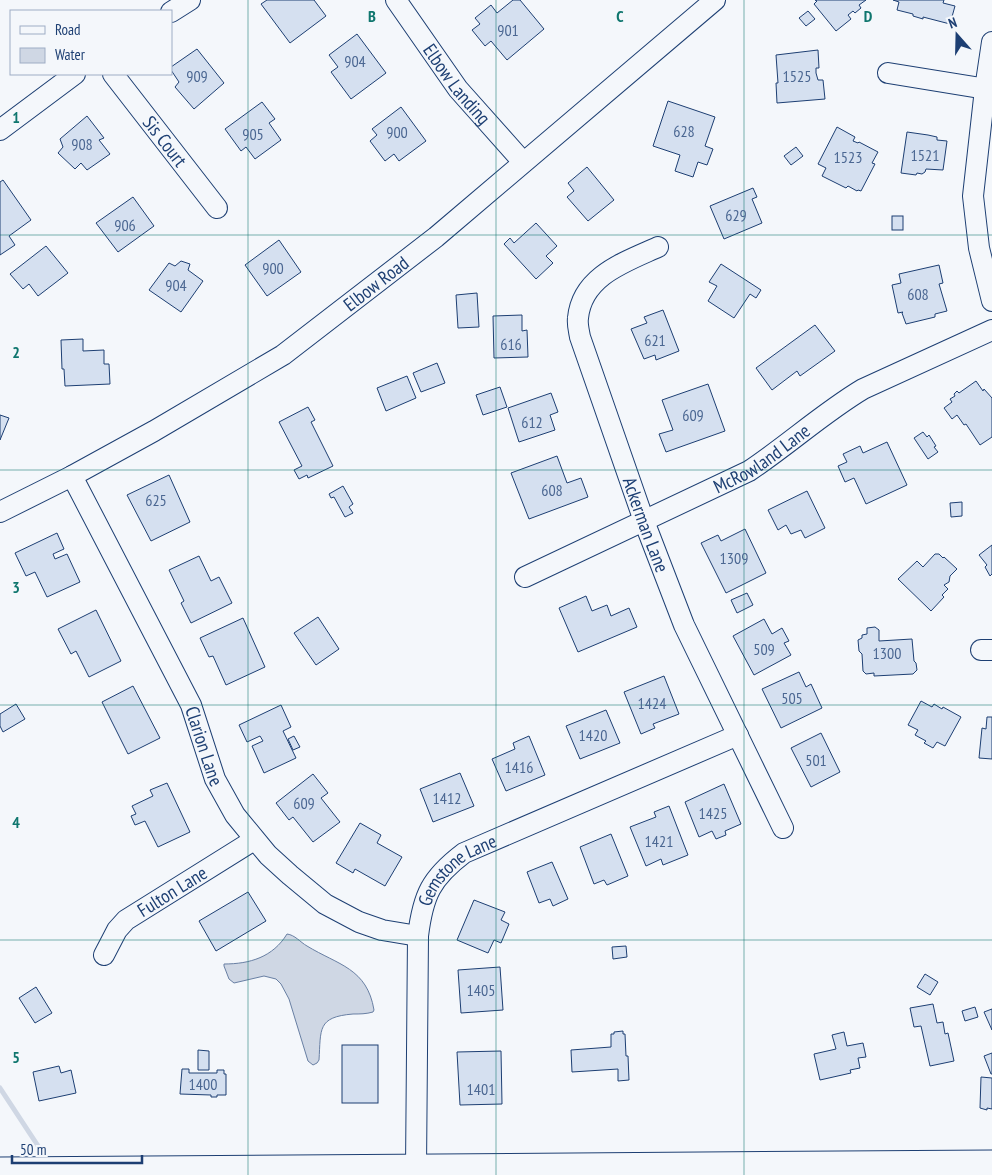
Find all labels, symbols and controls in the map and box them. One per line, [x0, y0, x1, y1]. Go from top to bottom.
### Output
text: B [368, 6, 376, 26]
text: C [616, 6, 624, 26]
text: D [864, 6, 873, 26]
legend [10, 10, 172, 75]
north arrow [932, 10, 982, 60]
text: N [946, 13, 959, 33]
text: Road [55, 20, 81, 39]
house number: 901 [497, 20, 519, 40]
street label: Elbow Landing [418, 39, 496, 130]
text: Water [55, 45, 86, 64]
house number: 904 [344, 51, 366, 71]
house number: 909 [186, 66, 208, 86]
house number: 1525 [783, 66, 811, 86]
text: 1 [12, 107, 20, 127]
street label: Sis Court [138, 111, 193, 172]
house number: 628 [673, 121, 695, 141]
house number: 900 [386, 122, 408, 142]
house number: 905 [242, 124, 264, 144]
house number: 908 [71, 134, 93, 154]
house number: 1521 [911, 145, 939, 165]
house number: 1523 [834, 147, 862, 167]
house number: 629 [725, 205, 747, 225]
house number: 906 [114, 215, 136, 235]
street label: Elbow Road [338, 251, 413, 316]
house number: 900 [262, 258, 284, 278]
house number: 904 [165, 275, 187, 295]
house number: 608 [907, 284, 929, 304]
house number: 621 [644, 330, 666, 350]
house number: 616 [500, 334, 522, 354]
text: 2 [12, 342, 20, 362]
house number: 609 [682, 405, 704, 425]
house number: 612 [521, 412, 543, 432]
street label: McRowland Lane [709, 418, 815, 498]
street label: Ackerman Lane [618, 474, 675, 576]
house number: 608 [541, 480, 563, 500]
house number: 625 [145, 490, 167, 510]
house number: 1309 [720, 548, 748, 568]
text: 3 [12, 577, 20, 597]
house number: 509 [753, 639, 775, 659]
house number: 1300 [873, 643, 901, 663]
house number: 505 [781, 688, 803, 708]
house number: 1424 [638, 693, 666, 713]
street label: Clarion Lane [180, 703, 229, 790]
house number: 1420 [579, 725, 607, 745]
house number: 501 [805, 750, 827, 770]
house number: 1416 [505, 757, 533, 777]
house number: 1412 [433, 788, 461, 808]
house number: 609 [293, 793, 315, 813]
house number: 1425 [699, 803, 727, 823]
text: 4 [12, 812, 20, 832]
street label: Gemstone Lane [412, 829, 500, 909]
house number: 1421 [645, 831, 673, 851]
street label: Fulton Lane [133, 860, 212, 922]
house number: 1405 [467, 980, 495, 1000]
text: 5 [12, 1047, 20, 1067]
house number: 1400 [189, 1074, 217, 1094]
house number: 1401 [467, 1079, 495, 1099]
scale bar [12, 1132, 142, 1164]
text: 50 m [20, 1140, 46, 1159]

